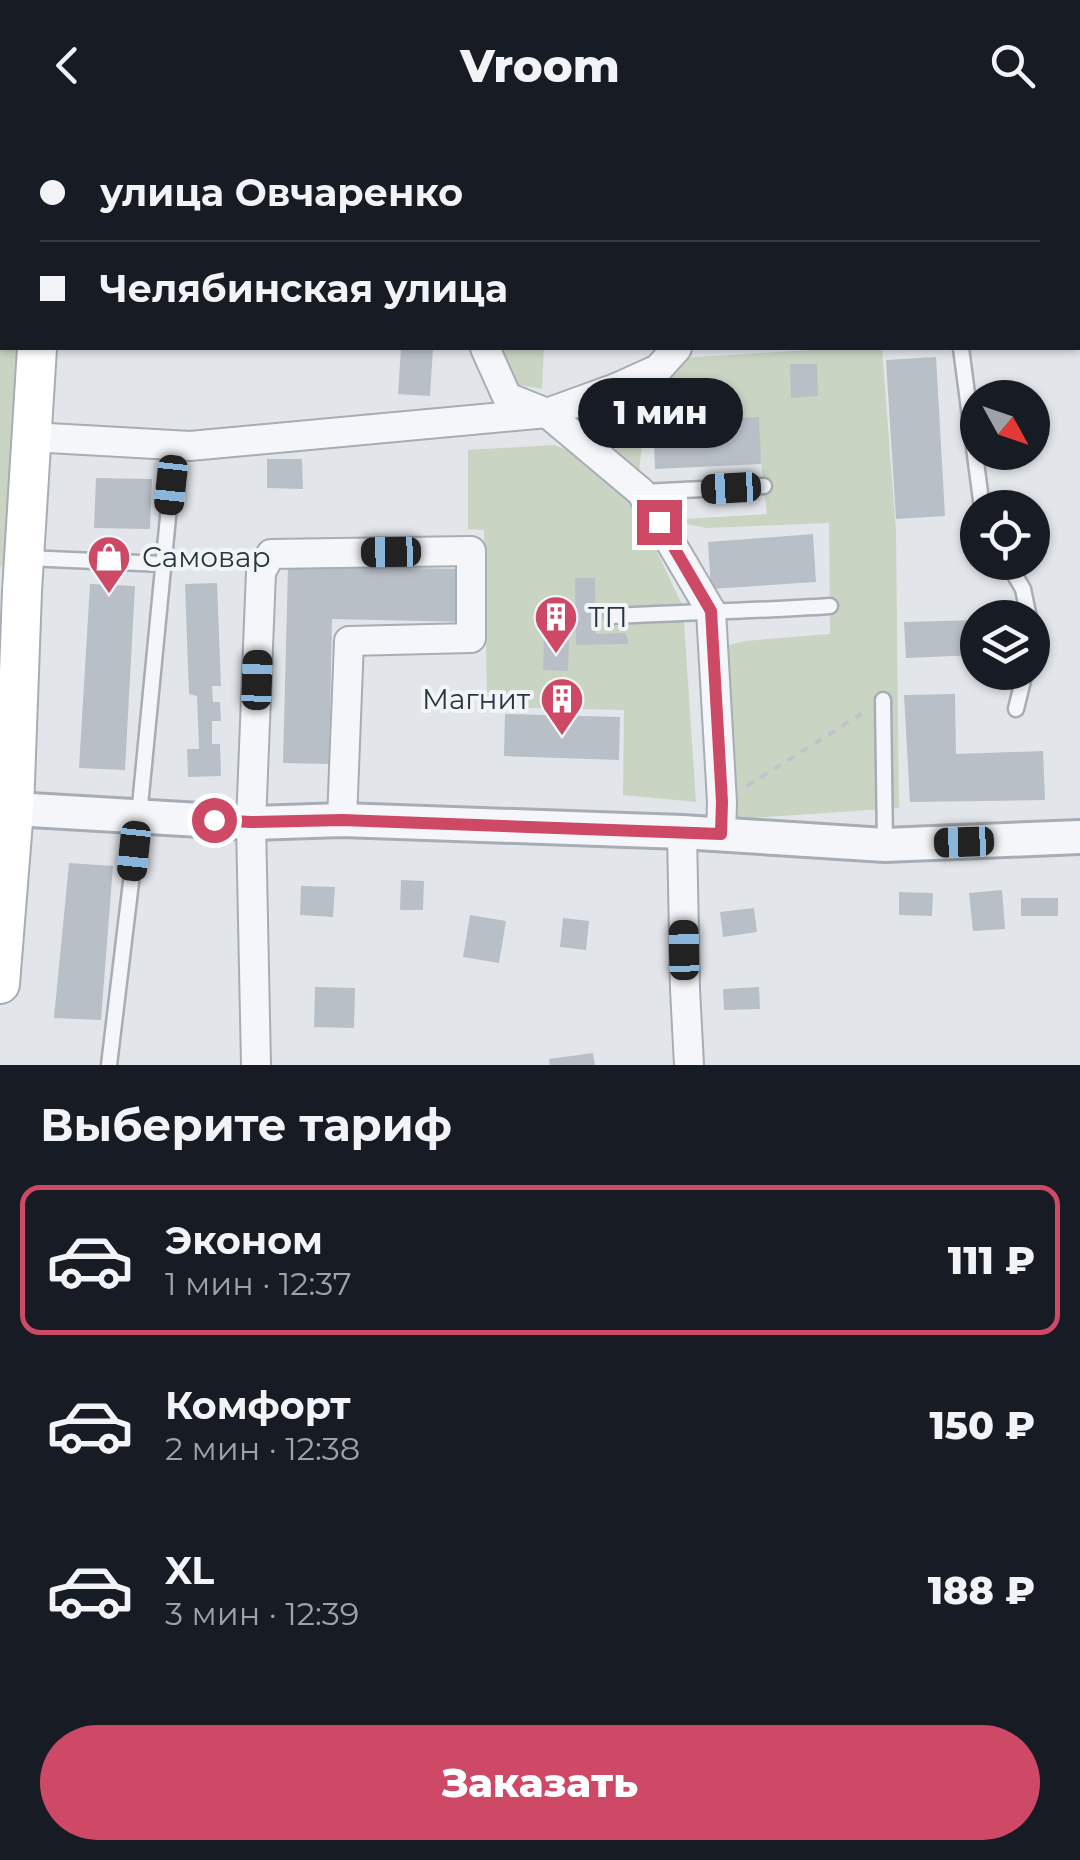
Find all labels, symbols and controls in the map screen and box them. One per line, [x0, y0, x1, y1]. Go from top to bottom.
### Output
icon: back [40, 38, 95, 93]
text: Vroom [460, 38, 620, 93]
icon: search [985, 38, 1040, 93]
text: улица Овчаренко [100, 169, 463, 216]
text: Челябинская улица [100, 265, 508, 312]
callout: 1 мин [576, 377, 742, 447]
north arrow [960, 380, 1050, 470]
map controls [960, 380, 1050, 690]
text: 1 мин [613, 393, 708, 432]
car [153, 454, 189, 516]
car [700, 471, 762, 505]
button: locate [960, 490, 1050, 580]
route end [637, 500, 682, 545]
shop icon: Самовар [86, 534, 132, 595]
car [361, 536, 421, 568]
place label: Самовар [142, 540, 271, 574]
building icon: ТП [533, 594, 579, 655]
place label: ТП [588, 600, 628, 634]
button: layers [960, 600, 1050, 690]
car [241, 649, 273, 711]
building icon: Магнит [539, 676, 585, 737]
place label: Магнит [422, 682, 531, 716]
route start [192, 798, 237, 843]
car [116, 820, 152, 882]
car [933, 826, 995, 858]
car [668, 920, 700, 980]
text: Выберите тариф [40, 1097, 452, 1152]
icon: car [45, 1215, 135, 1305]
text: Эконом [165, 1217, 323, 1264]
text: 111 ₽ [948, 1237, 1035, 1284]
text: 1 мин · 12:37 [165, 1264, 352, 1303]
icon: car [45, 1380, 135, 1470]
text: Комфорт [165, 1382, 351, 1429]
text: 150 ₽ [929, 1402, 1035, 1449]
text: 2 мин · 12:38 [165, 1429, 360, 1468]
icon: car [45, 1545, 135, 1635]
text: XL [165, 1547, 214, 1594]
text: 188 ₽ [928, 1567, 1035, 1614]
text: 3 мин · 12:39 [165, 1594, 359, 1633]
button: Заказать [40, 1725, 1040, 1840]

